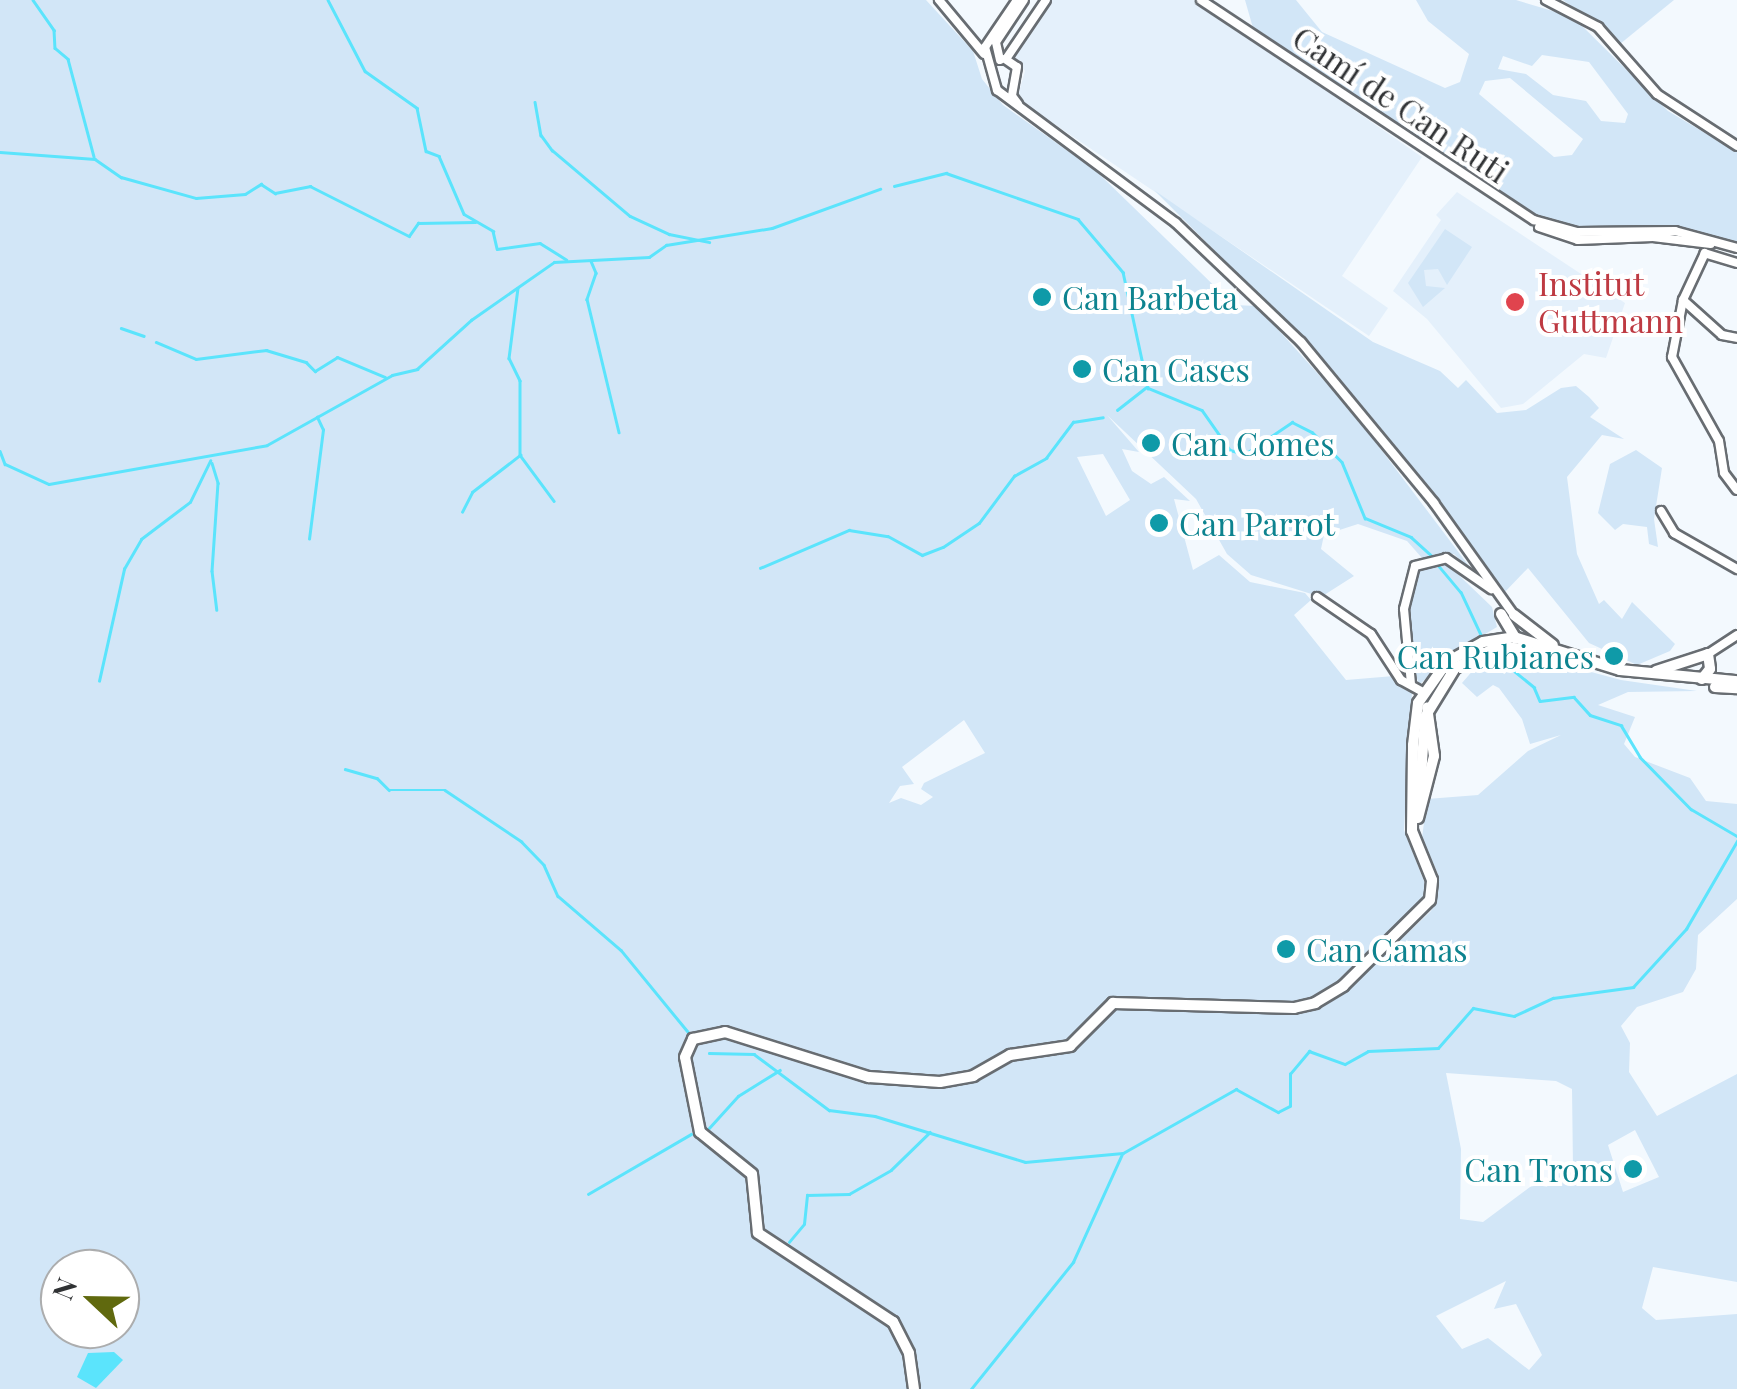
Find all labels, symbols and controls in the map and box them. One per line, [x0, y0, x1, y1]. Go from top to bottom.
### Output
street label: Camí de Can Ruti [1286, 18, 1516, 190]
place label: Institut Guttmann [1538, 265, 1683, 340]
place label: Can Barbeta [1062, 278, 1238, 316]
marker: Can Barbeta [1031, 286, 1053, 308]
marker: Institut Guttmann [1502, 289, 1528, 315]
place label: Can Cases [1102, 350, 1250, 388]
marker: Can Cases [1071, 358, 1093, 380]
place label: Can Comes [1171, 424, 1334, 462]
marker: Can Comes [1140, 432, 1162, 454]
place label: Can Parrot [1179, 504, 1335, 542]
marker: Can Parrot [1148, 512, 1170, 534]
place label: Can Rubianes [1397, 637, 1594, 675]
marker: Can Rubianes [1603, 645, 1625, 667]
place label: Can Camas [1306, 930, 1468, 968]
marker: Can Camas [1275, 938, 1297, 960]
place label: Can Trons [1464, 1150, 1613, 1188]
marker: Can Trons [1622, 1158, 1644, 1180]
north arrow [40, 1249, 140, 1349]
text: N [43, 1272, 85, 1305]

